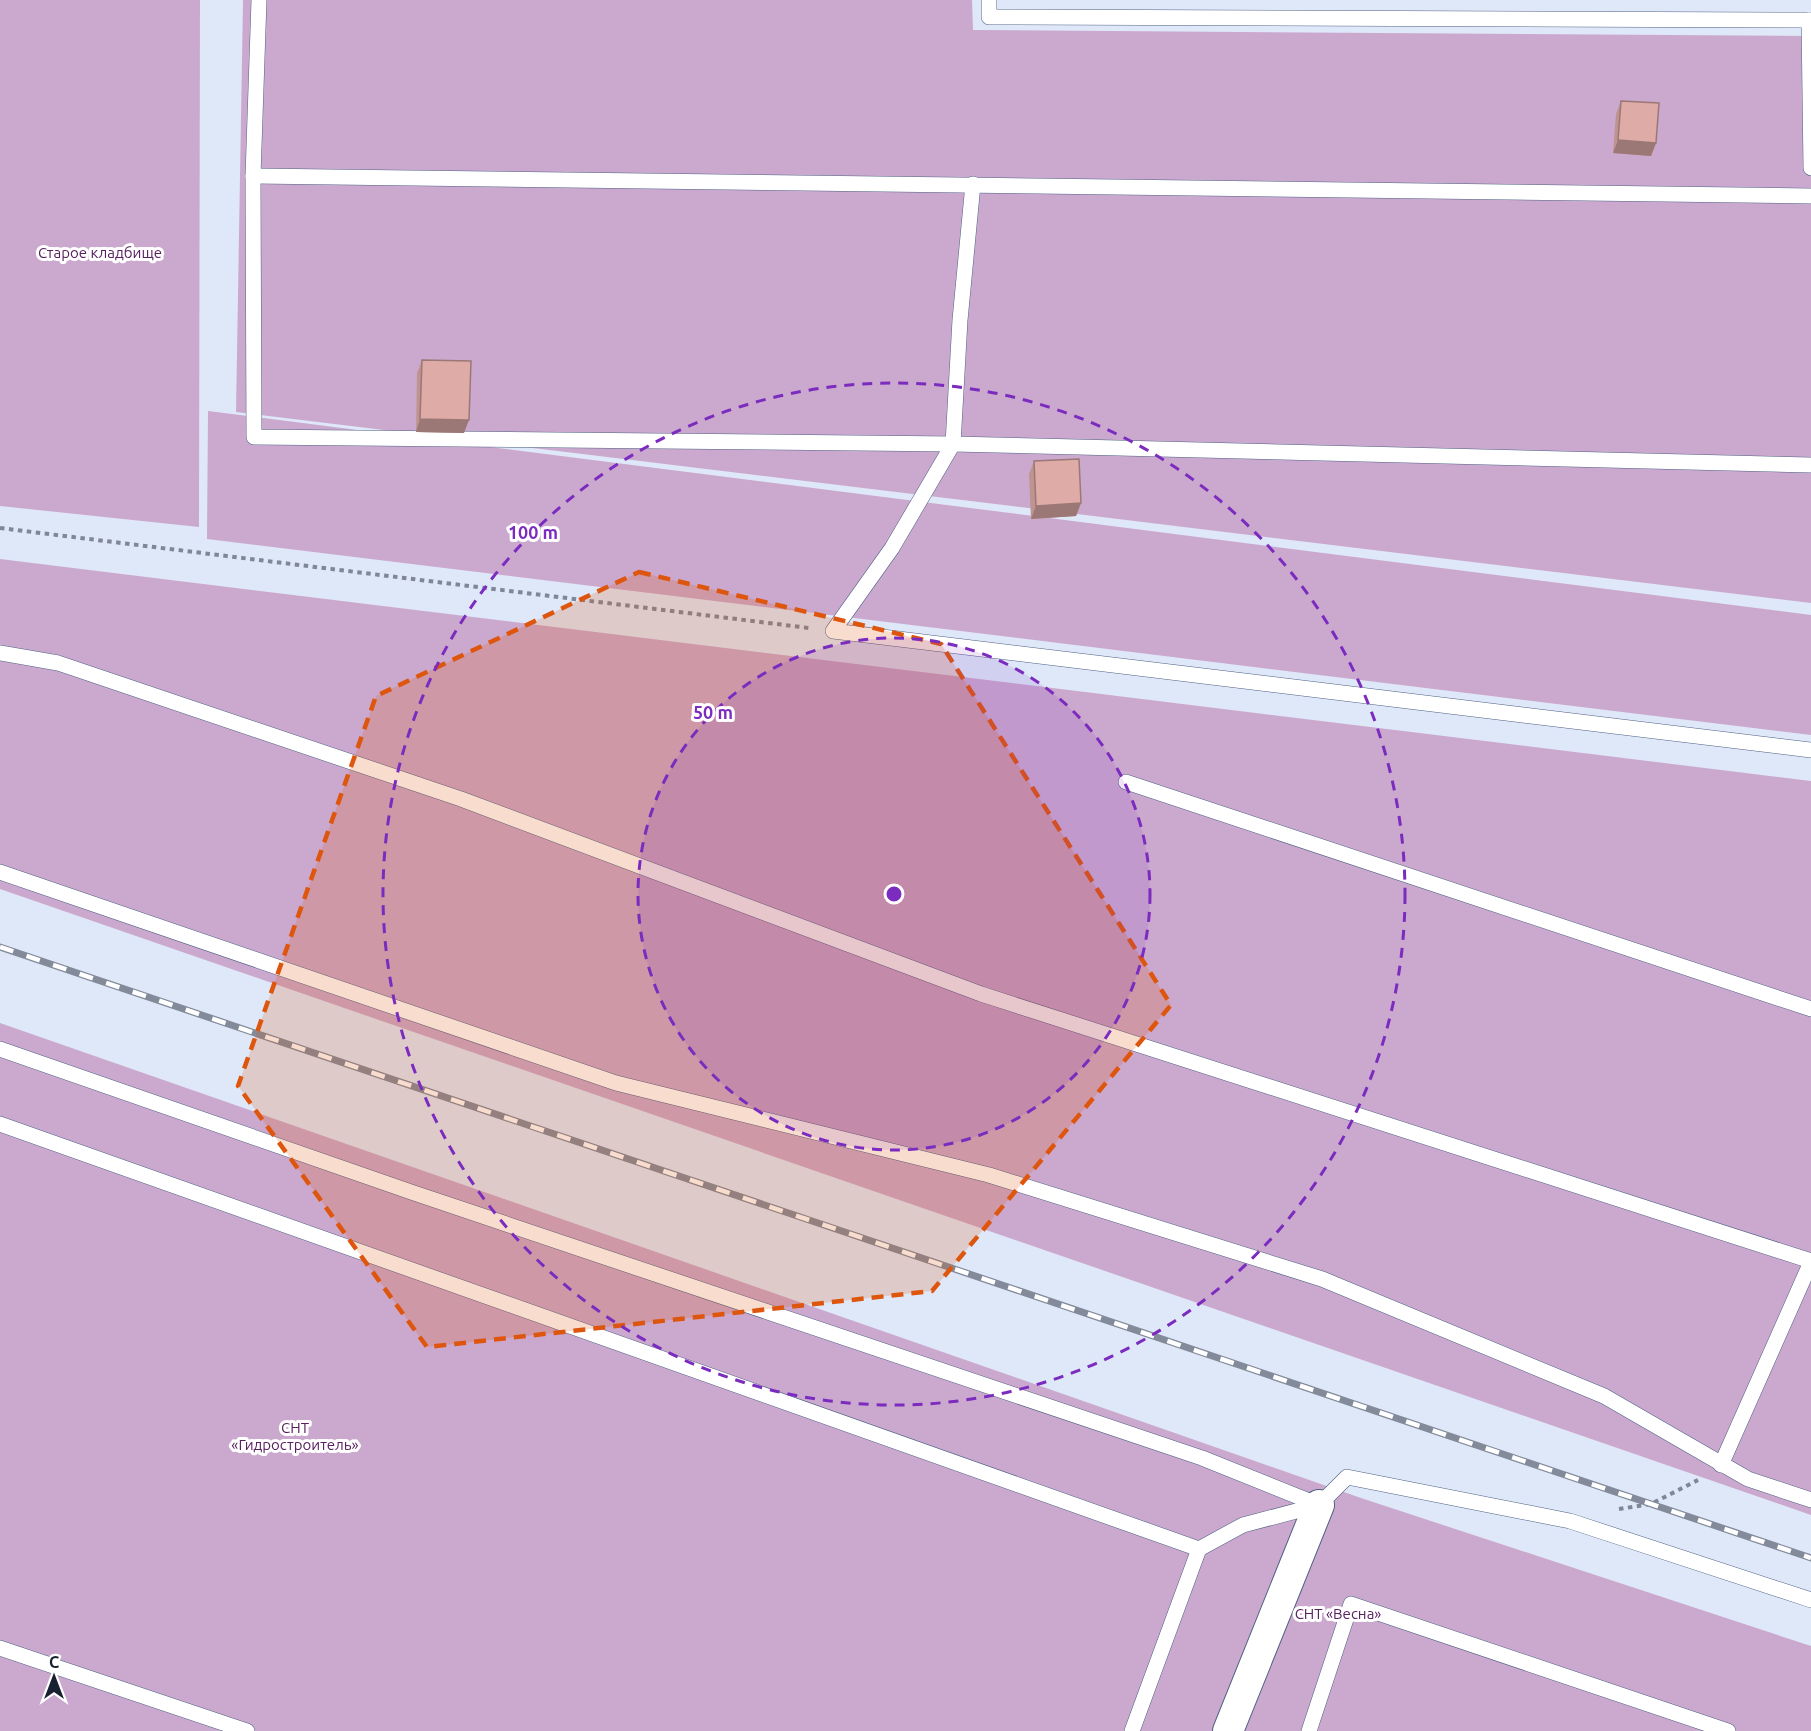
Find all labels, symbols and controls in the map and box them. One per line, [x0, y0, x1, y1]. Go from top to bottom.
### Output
park label: Старое кладбище [38, 244, 162, 261]
text: 100 m [508, 522, 558, 542]
text: 50 m [693, 702, 733, 722]
centre of rings [884, 884, 904, 904]
park label: СНТ «Гидростроитель» [231, 1419, 359, 1453]
park label: СНТ «Весна» [1295, 1605, 1381, 1622]
north arrow [24, 1647, 84, 1707]
text: С [49, 1653, 59, 1671]

